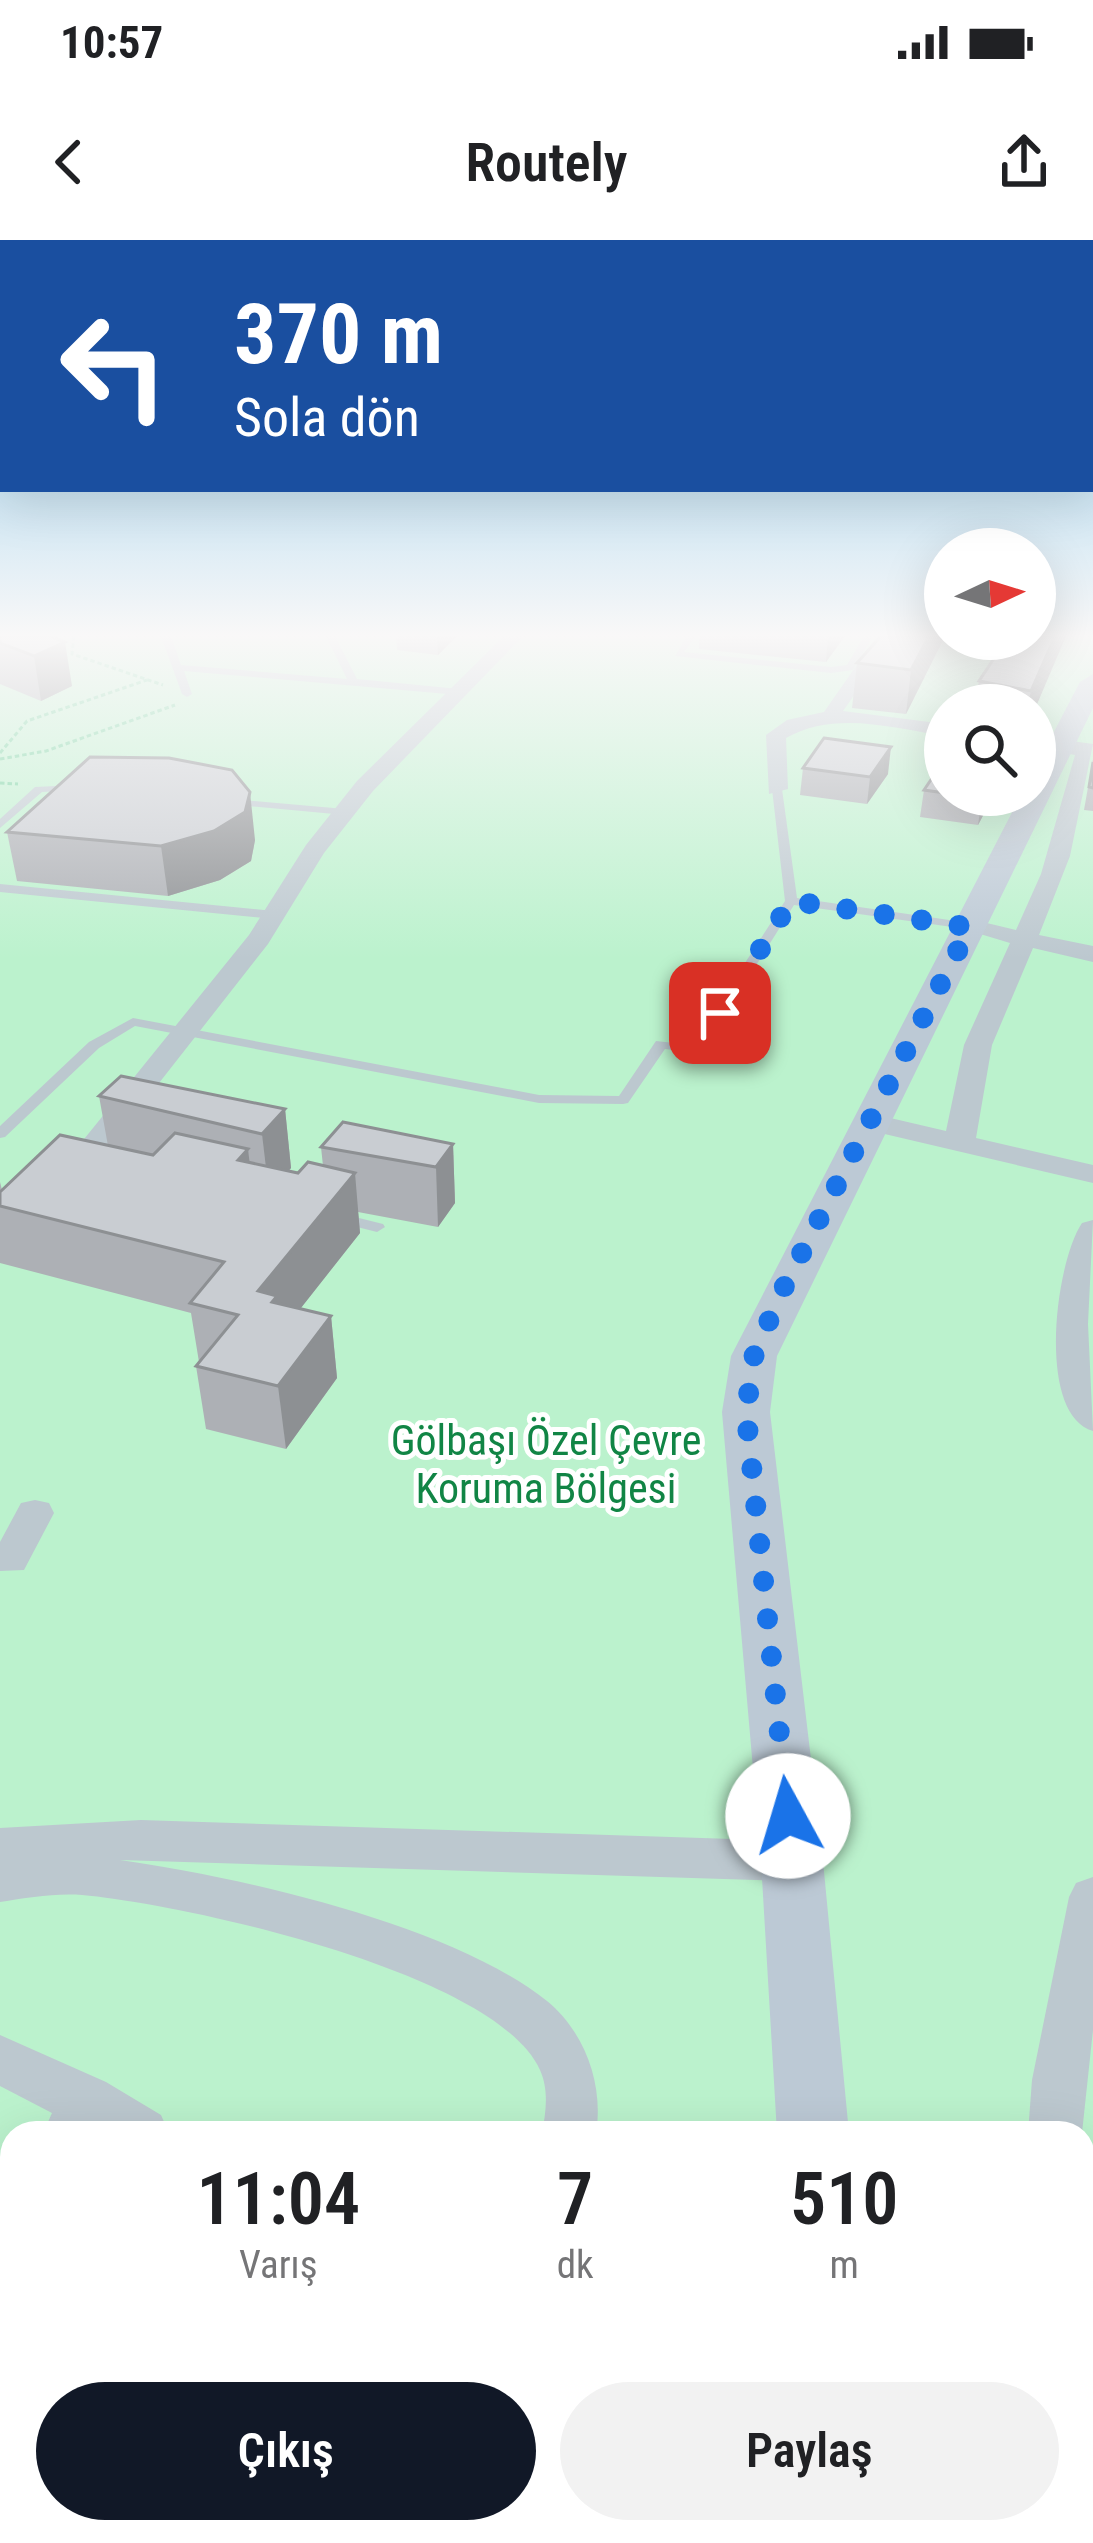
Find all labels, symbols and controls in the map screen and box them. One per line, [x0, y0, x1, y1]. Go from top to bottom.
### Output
text: 10:57 [60, 16, 163, 69]
icon: back [36, 129, 102, 195]
icon: share [991, 129, 1057, 195]
text: Routely [465, 131, 628, 194]
text: 370 m [234, 285, 443, 384]
icon: left [36, 288, 192, 444]
text: Sola dön [234, 386, 420, 449]
north arrow [924, 528, 1056, 660]
map controls [924, 528, 1056, 816]
button: search [924, 684, 1056, 816]
pin [669, 962, 771, 1064]
icon: arrive [687, 980, 753, 1046]
park label: Gölbaşı Özel Çevre Koruma Bölgesi [391, 1416, 701, 1513]
position arrow [725, 1753, 851, 1879]
text: 11:04 [196, 2157, 360, 2242]
text: 7 [557, 2157, 593, 2242]
text: 510 [790, 2157, 899, 2242]
text: Varış [239, 2242, 318, 2288]
text: dk [557, 2242, 594, 2288]
text: m [830, 2242, 859, 2288]
button: Çıkış [36, 2382, 536, 2520]
button: Paylaş [560, 2382, 1059, 2520]

